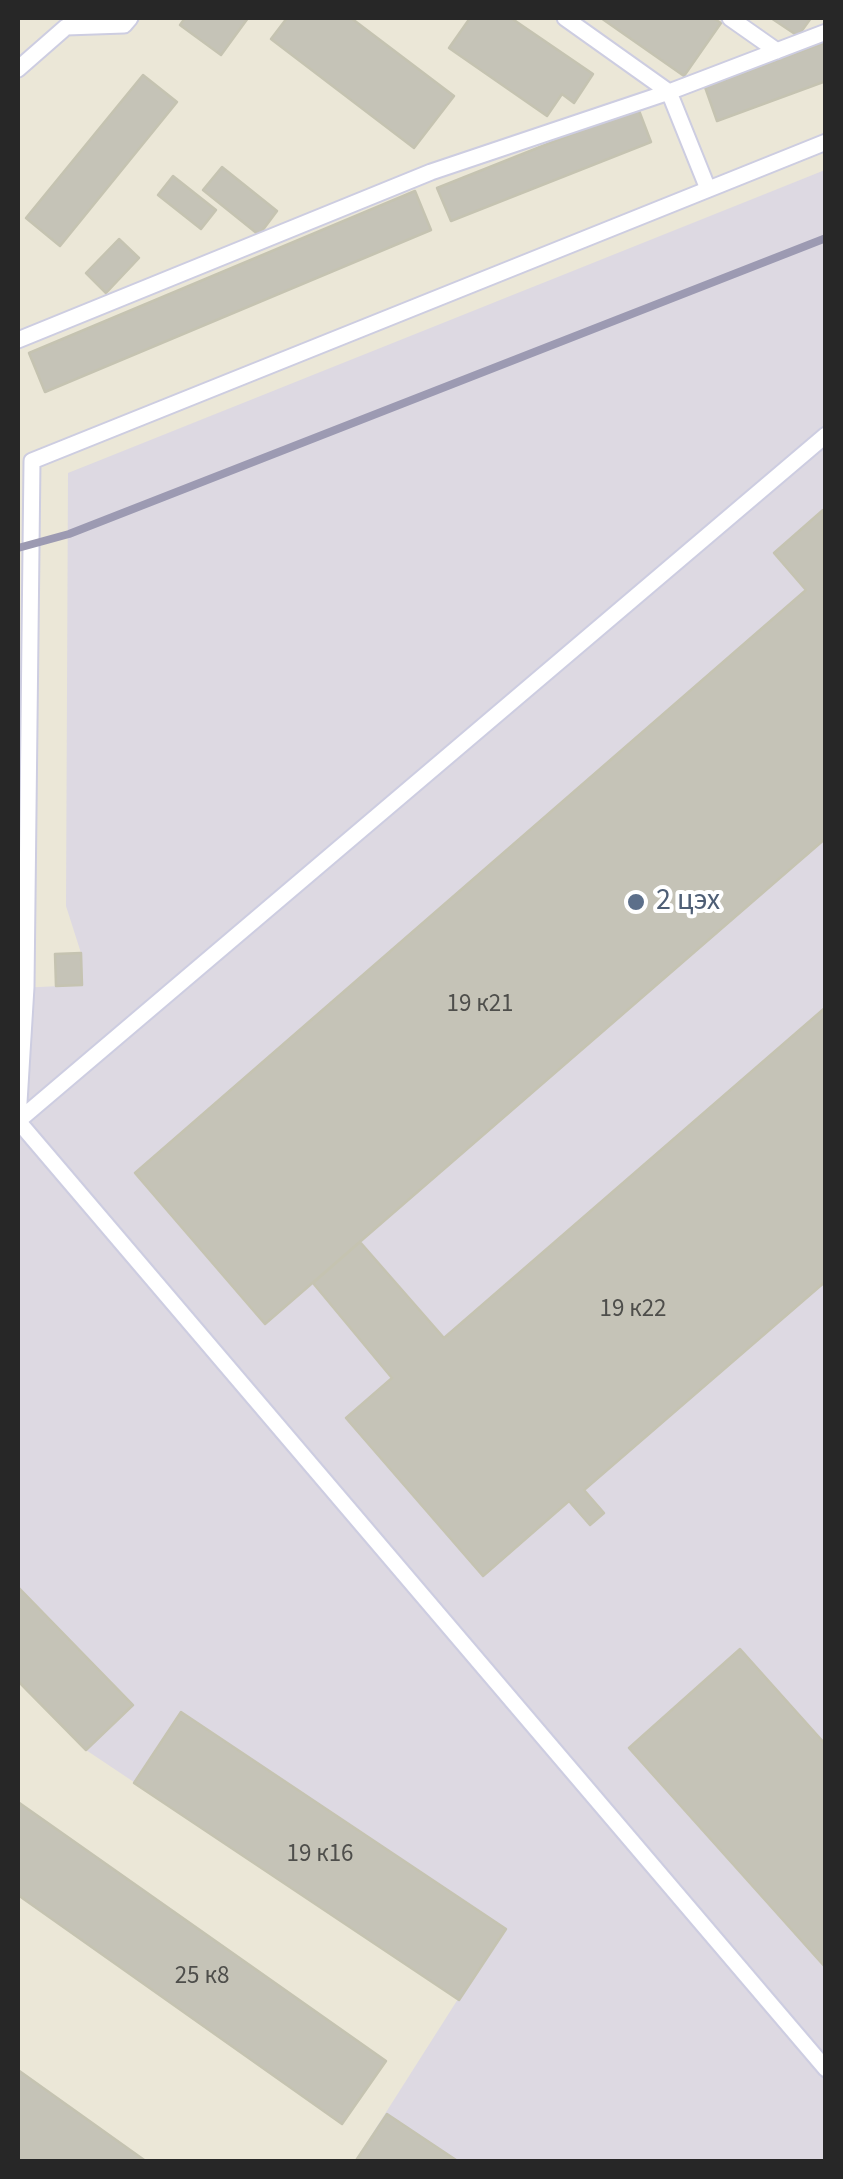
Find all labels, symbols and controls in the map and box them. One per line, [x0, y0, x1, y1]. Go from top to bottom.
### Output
place label: 2 цэх [656, 884, 720, 920]
marker: 2 цэх [625, 891, 647, 913]
house number: 19 к21 [446, 991, 514, 1021]
house number: 19 к22 [599, 1296, 667, 1326]
house number: 19 к16 [286, 1841, 354, 1871]
house number: 25 к8 [175, 1963, 229, 1993]

